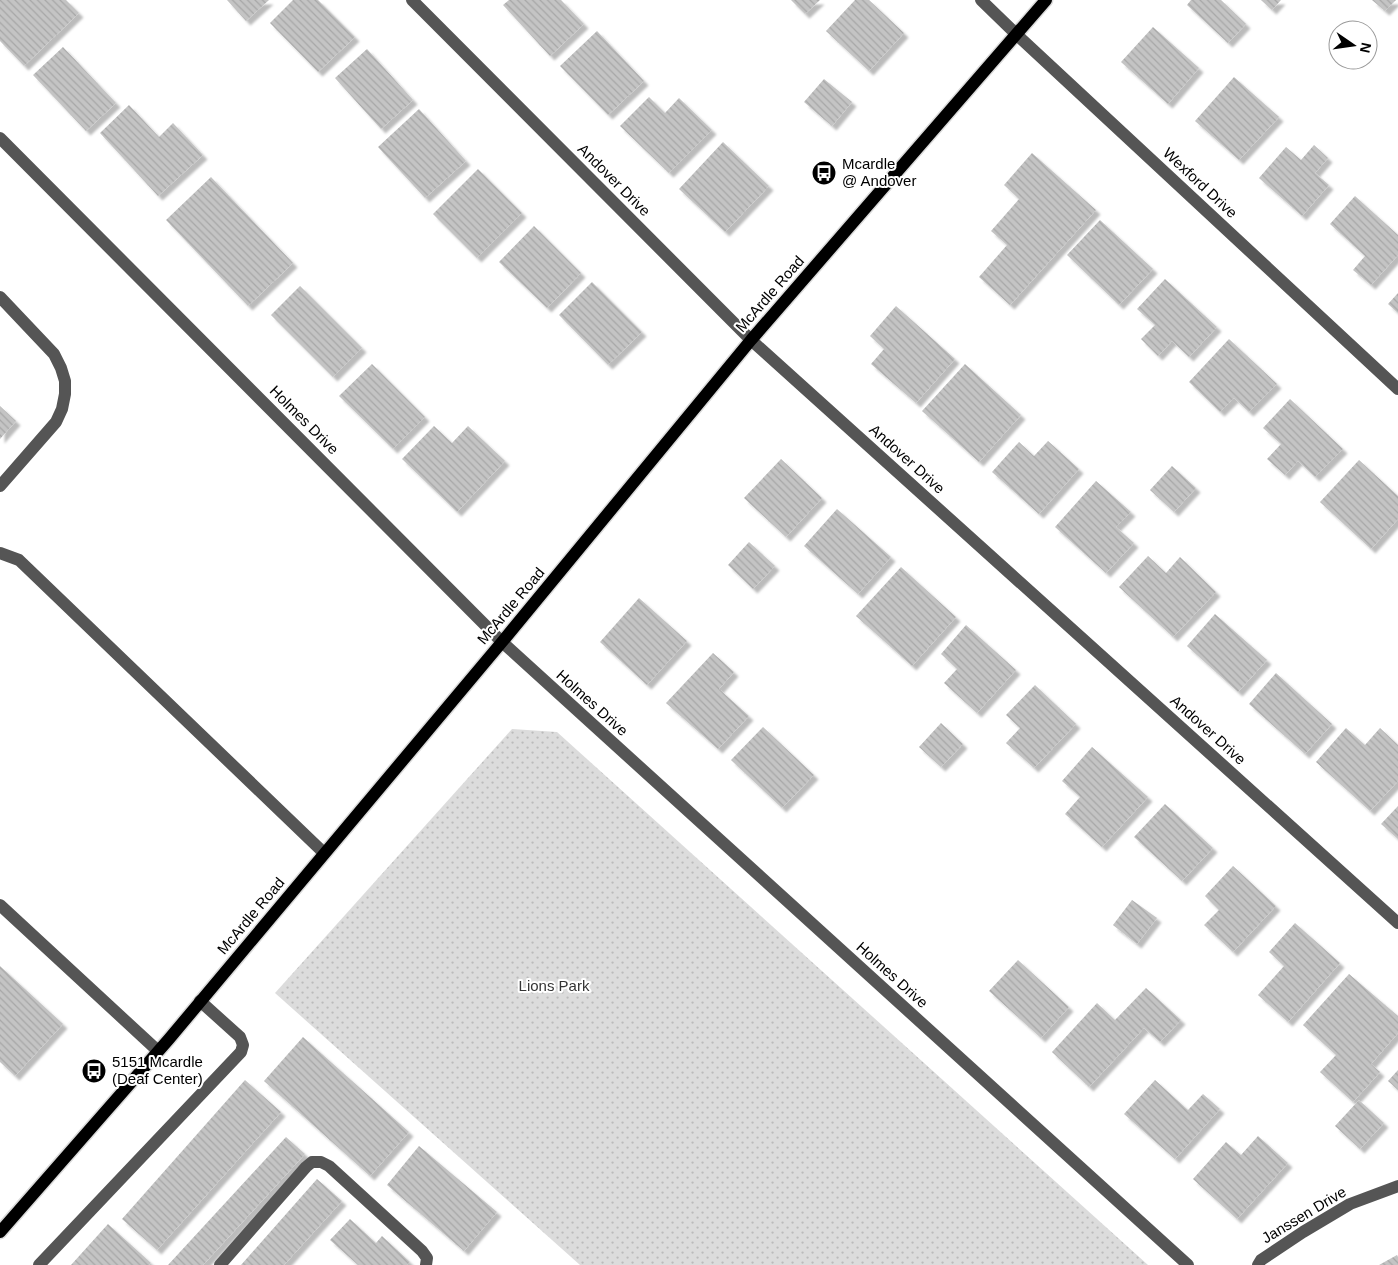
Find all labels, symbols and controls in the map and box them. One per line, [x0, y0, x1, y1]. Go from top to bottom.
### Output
north arrow [1328, 20, 1378, 70]
text: N [1357, 41, 1375, 55]
street label: Andover Drive [575, 140, 654, 219]
street label: Wexford Drive [1160, 144, 1241, 221]
place label: Mcardle @ Andover [842, 155, 916, 189]
bus stop icon: Mcardle @ Andover [811, 160, 837, 186]
street label: McArdle Road [732, 252, 807, 335]
street label: Holmes Drive [267, 382, 342, 457]
street label: Andover Drive [866, 421, 948, 497]
street label: McArdle Road [474, 564, 548, 648]
street label: Holmes Drive [553, 666, 631, 739]
street label: Andover Drive [1167, 692, 1249, 768]
street label: McArdle Road [214, 874, 288, 958]
street label: Holmes Drive [853, 938, 931, 1011]
park label: Lions Park [519, 977, 590, 994]
place label: 5151 Mcardle (Deaf Center) [112, 1053, 203, 1087]
bus stop icon: 5151 Mcardle (Deaf Center) [81, 1058, 107, 1084]
street label: Janssen Drive [1259, 1183, 1349, 1246]

